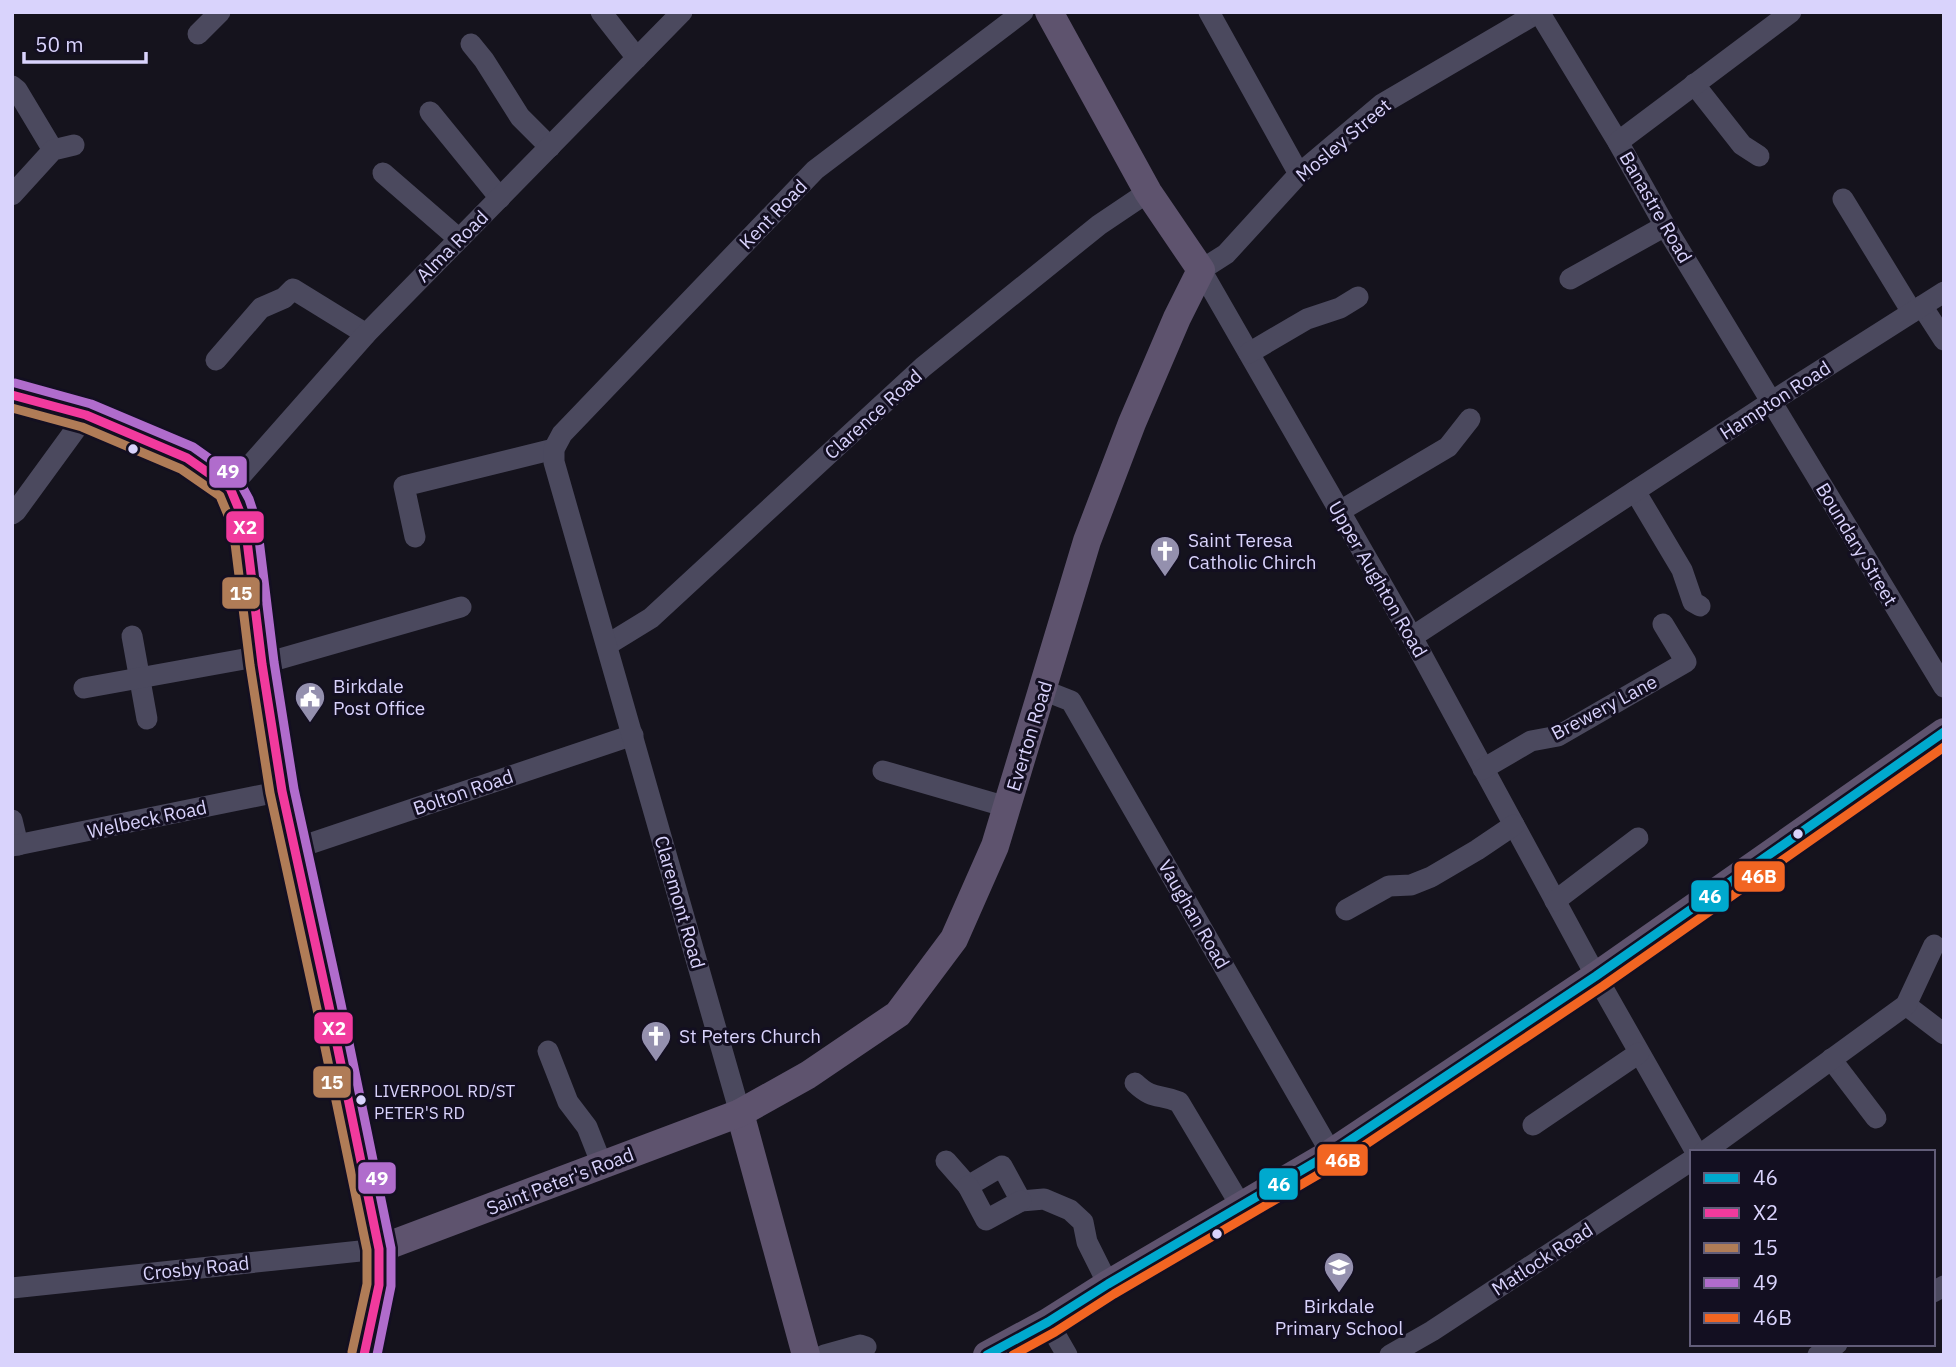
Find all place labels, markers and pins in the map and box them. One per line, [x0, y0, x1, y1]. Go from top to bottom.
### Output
unlabelled marker [126, 442, 140, 456]
place label: Saint Teresa Catholic Chirch [1188, 528, 1317, 574]
church icon: Saint Teresa Catholic Chirch [1148, 534, 1182, 578]
place label: Birkdale Post Office [333, 674, 425, 720]
public building icon: Birkdale Post Office [293, 680, 327, 724]
unlabelled marker [1791, 827, 1805, 841]
church icon: St Peters Church [639, 1019, 673, 1063]
place label: St Peters Church [679, 1024, 821, 1048]
place label: LIVERPOOL RD/ST PETER'S RD [374, 1080, 515, 1124]
marker: LIVERPOOL RD/ST PETER'S RD [354, 1093, 368, 1107]
unlabelled marker [1210, 1227, 1224, 1241]
school or university icon: Birkdale Primary School [1322, 1250, 1356, 1294]
place label: Birkdale Primary School [1275, 1294, 1403, 1340]

